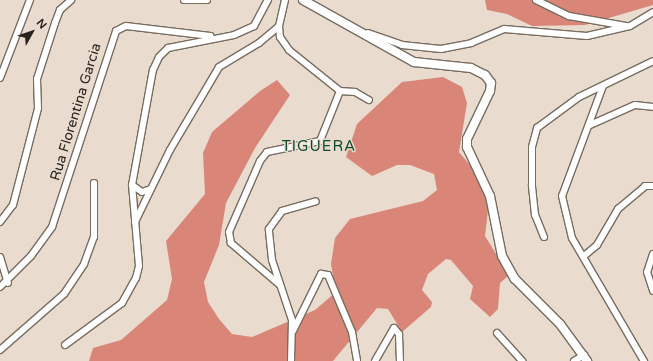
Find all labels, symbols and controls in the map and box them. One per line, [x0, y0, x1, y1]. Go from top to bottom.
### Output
north arrow [12, 12, 52, 52]
text: N [34, 16, 49, 32]
street label: Rua Florentina Garcia [47, 41, 105, 183]
district label: TIGUERA [282, 138, 356, 156]

